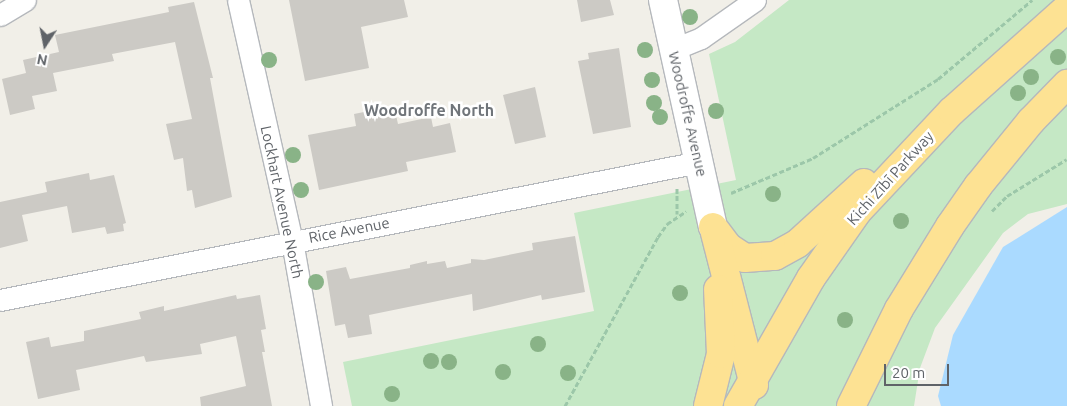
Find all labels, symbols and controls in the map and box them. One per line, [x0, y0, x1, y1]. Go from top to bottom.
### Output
north arrow [20, 20, 70, 70]
street label: Woodroffe Avenue [665, 50, 711, 178]
text: N [35, 51, 49, 69]
district label: Woodroffe North [364, 100, 494, 120]
street label: Lockhart Avenue North [257, 124, 307, 280]
street label: Kichi Zībī Parkway [843, 127, 937, 229]
street label: Rice Avenue [307, 213, 391, 247]
scale bar [887, 354, 952, 386]
text: 20 m [892, 364, 925, 381]

